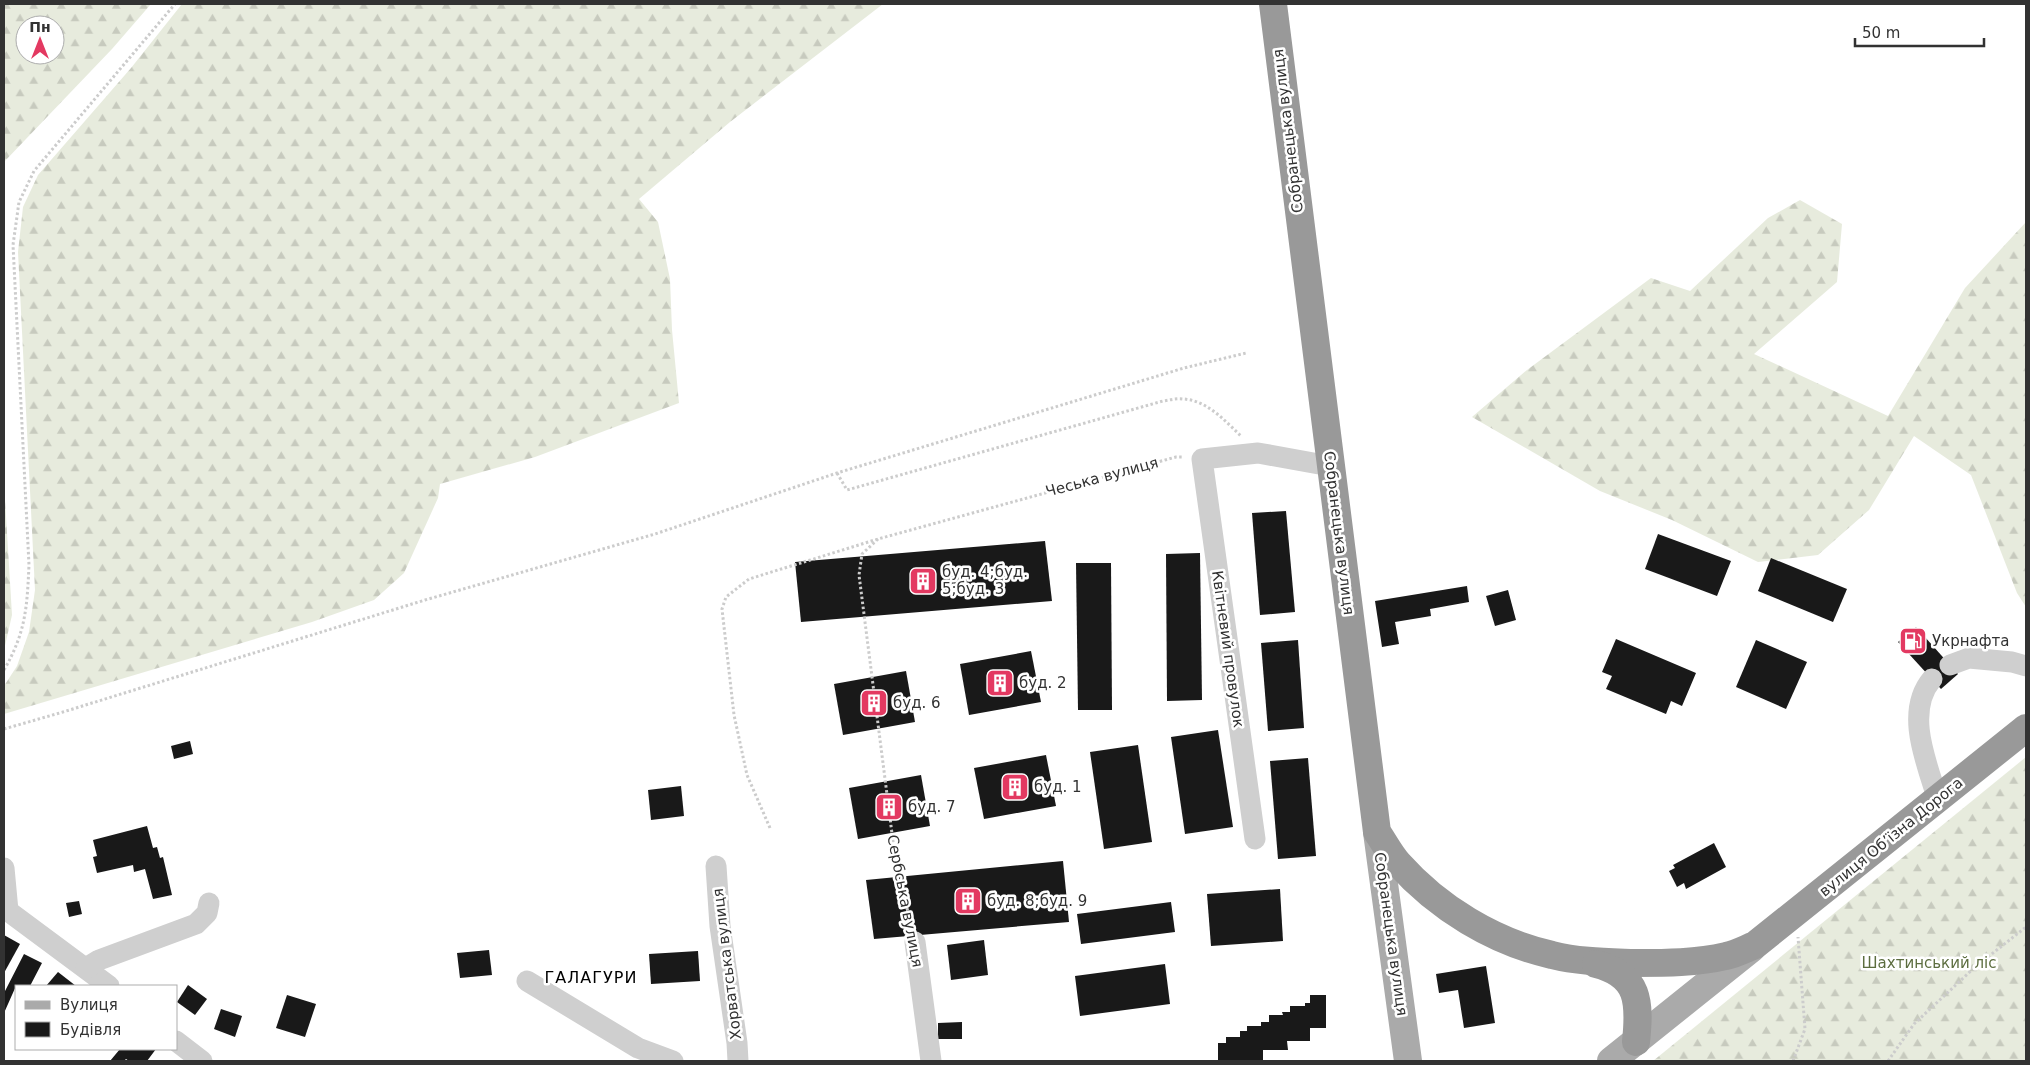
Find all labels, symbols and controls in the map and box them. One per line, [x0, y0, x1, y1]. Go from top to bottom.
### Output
north arrow [15, 15, 65, 65]
scale bar [1855, 15, 1984, 47]
text: Пн [29, 19, 51, 35]
text: 50 m [1862, 24, 1900, 42]
street label: Собранецька вулиця [1269, 48, 1307, 214]
street label: Собранецька вулиця [1320, 450, 1358, 616]
street label: Чеська вулиця [1044, 453, 1160, 501]
place label: буд. 4;буд. 5;буд. 3 [942, 563, 1028, 598]
building icon: буд. 4;буд. 5;буд. 3 [908, 566, 938, 596]
street label: Квітневий провулок [1208, 569, 1248, 729]
fuel station icon: Укрнафта [1898, 626, 1928, 656]
place label: Укрнафта [1932, 632, 2009, 650]
building icon: буд. 2 [985, 668, 1015, 698]
place label: буд. 2 [1019, 674, 1067, 692]
building icon: буд. 6 [859, 688, 889, 718]
place label: буд. 6 [893, 694, 941, 712]
building icon: буд. 1 [1000, 772, 1030, 802]
street label: вулиця Обʼїзна Дорога [1816, 774, 1966, 900]
place label: буд. 1 [1034, 778, 1082, 796]
building icon: буд. 7 [874, 792, 904, 822]
place label: буд. 7 [908, 798, 956, 816]
street label: Сербська вулиця [883, 833, 927, 969]
street label: Собранецька вулиця [1371, 851, 1411, 1017]
building icon: буд. 8;буд. 9 [953, 886, 983, 916]
street label: Хорватська вулиця [709, 887, 745, 1041]
place label: буд. 8;буд. 9 [987, 892, 1087, 910]
park label: Шахтинський ліс [1862, 954, 1996, 972]
district label: ГАЛАГУРИ [545, 968, 637, 987]
legend [15, 985, 178, 1050]
text: Вулиця [60, 996, 118, 1014]
text: Будівля [60, 1021, 121, 1039]

